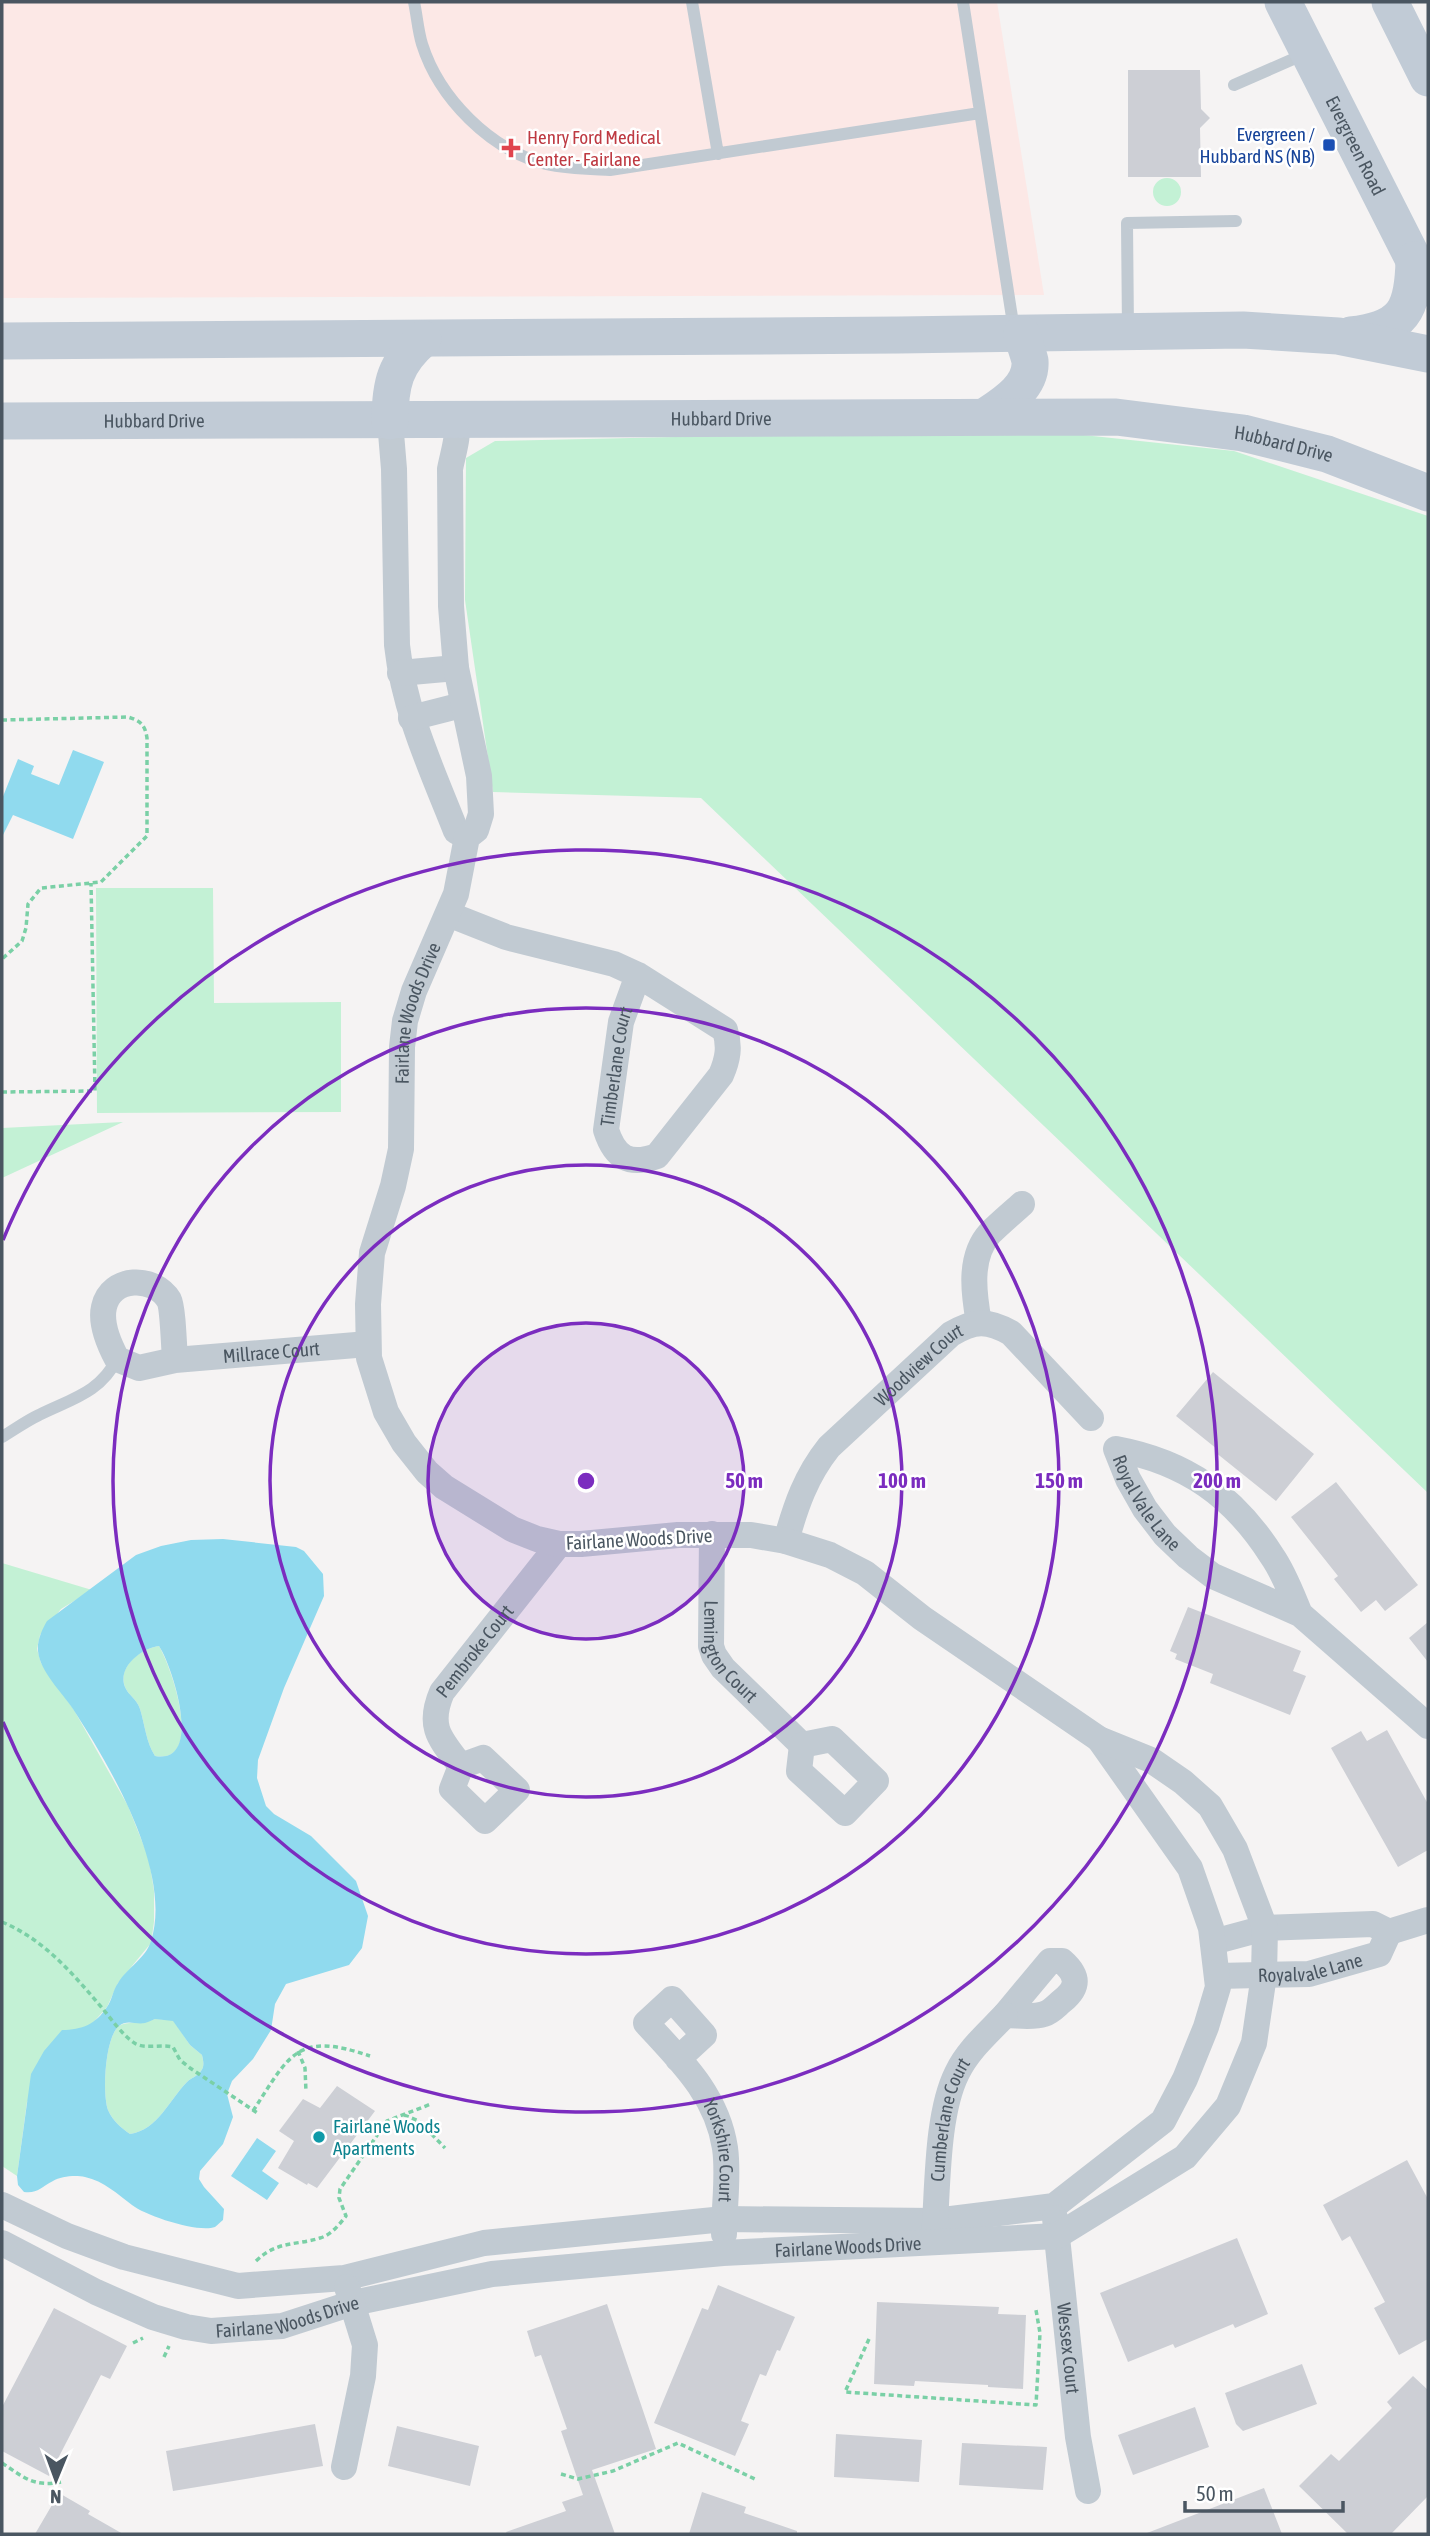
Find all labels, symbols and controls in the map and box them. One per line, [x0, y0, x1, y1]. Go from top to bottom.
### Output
street label: Evergreen Road [1321, 92, 1390, 199]
place label: Evergreen / Hubbard NS (NB) [1200, 123, 1316, 167]
place label: Henry Ford Medical Center - Fairlane [527, 126, 661, 170]
marker: Evergreen / Hubbard NS (NB) [1321, 137, 1337, 153]
marker: Henry Ford Medical Center - Fairlane [501, 138, 521, 158]
street label: Hubbard Drive [670, 407, 772, 430]
street label: Hubbard Drive [103, 409, 205, 432]
street label: Hubbard Drive [1233, 421, 1337, 466]
street label: Fairlane Woods Drive [391, 939, 445, 1084]
street label: Timberlane Court [596, 1003, 637, 1128]
street label: Woodview Court [870, 1319, 966, 1410]
street label: Millrace Court [222, 1337, 321, 1367]
street label: Royal Vale Lane [1108, 1452, 1185, 1555]
text: 50 m [725, 1468, 763, 1492]
text: 100 m [878, 1468, 926, 1492]
text: 150 m [1035, 1468, 1083, 1492]
text: 200 m [1193, 1468, 1241, 1492]
centre of rings [574, 1469, 598, 1493]
street label: Fairlane Woods Drive [565, 1524, 713, 1554]
street label: Pembroke Court [431, 1600, 518, 1702]
street label: Lemington Court [700, 1600, 762, 1707]
street label: Royalvale Lane [1258, 1948, 1365, 1986]
street label: Cumberlane Court [926, 2053, 974, 2182]
street label: Yorkshire Court [699, 2095, 738, 2203]
place label: Fairlane Woods Apartments [333, 2115, 440, 2159]
marker: Fairlane Woods Apartments [311, 2129, 327, 2145]
street label: Fairlane Woods Drive [774, 2232, 922, 2261]
street label: Fairlane Woods Drive [215, 2291, 361, 2342]
street label: Wessex Court [1053, 2302, 1084, 2395]
north arrow [21, 2445, 91, 2515]
scale bar [1185, 2470, 1342, 2514]
text: 50 m [1196, 2481, 1234, 2505]
text: N [50, 2486, 62, 2508]

